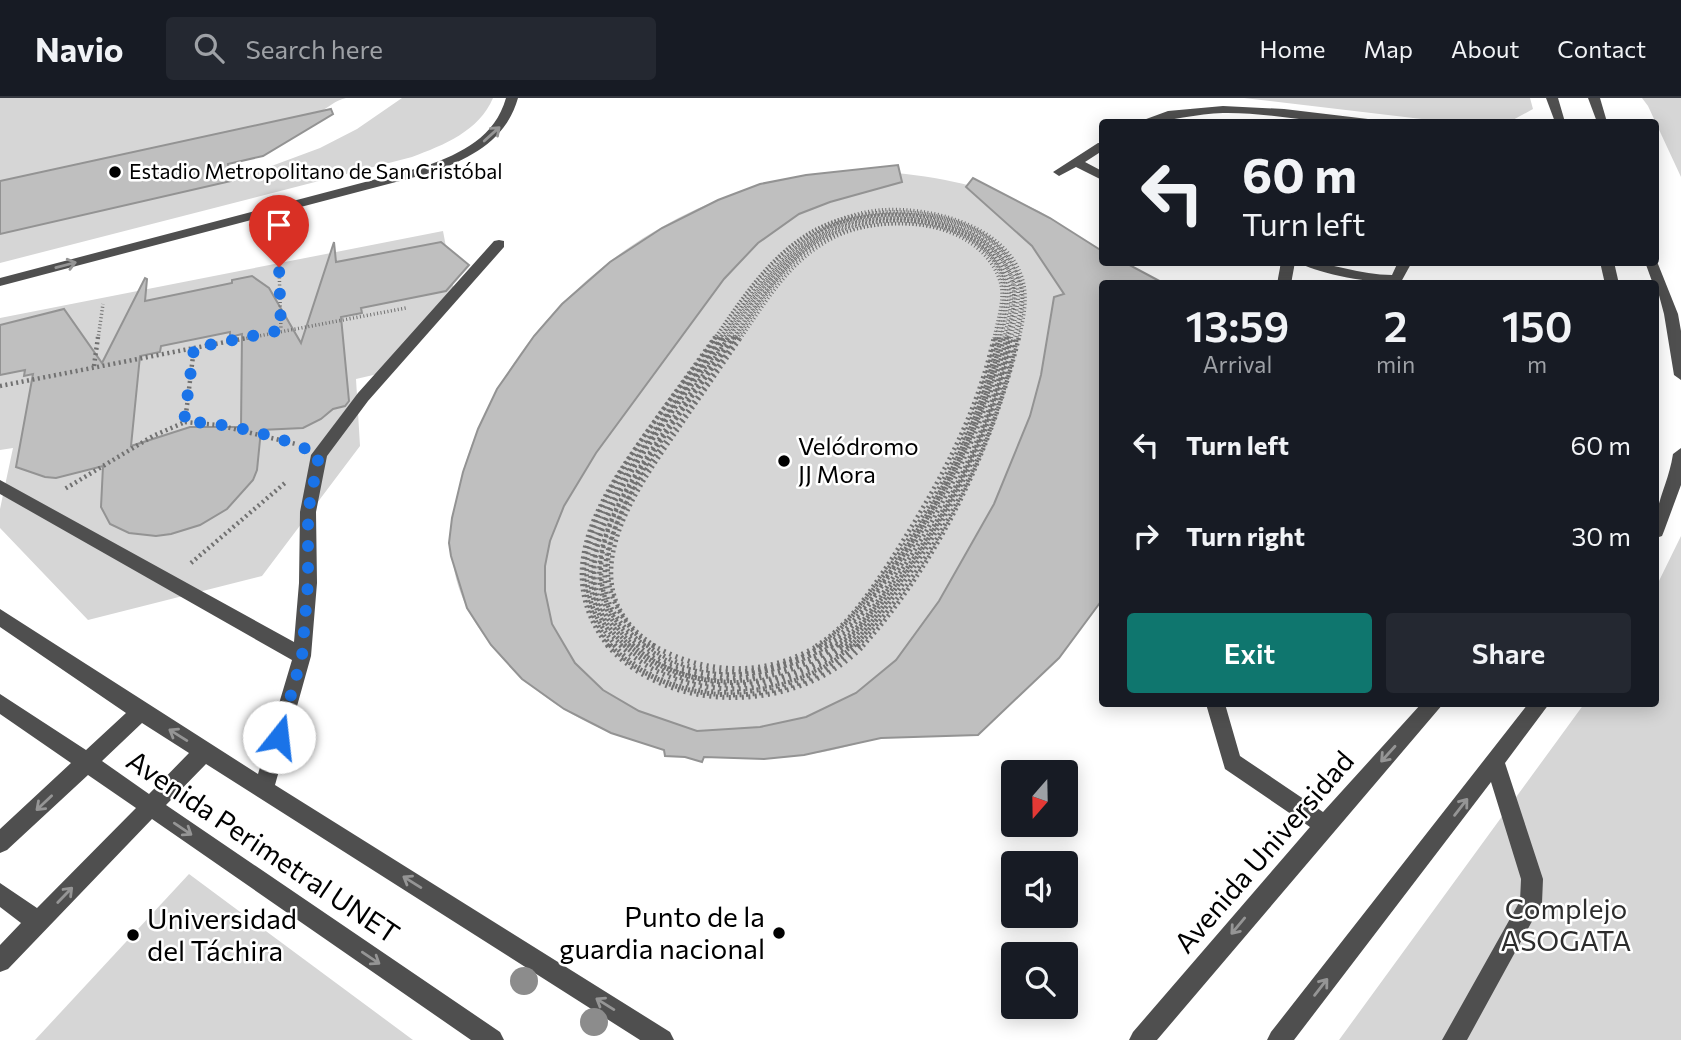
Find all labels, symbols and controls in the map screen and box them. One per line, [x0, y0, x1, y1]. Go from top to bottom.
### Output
search box [166, 17, 656, 80]
text: Navio [35, 28, 124, 69]
icon: search [190, 29, 228, 67]
text: Search here [246, 33, 383, 64]
text: Home [1260, 34, 1326, 63]
text: Map [1364, 34, 1413, 63]
text: About [1451, 34, 1519, 63]
text: Contact [1557, 34, 1646, 63]
one-way arrow [483, 126, 501, 142]
text: 60 m [1242, 143, 1357, 203]
icon: left [1127, 147, 1218, 238]
place label: Estadio Metropolitano de San Cristóbal [129, 158, 503, 183]
marker: Estadio Metropolitano de San Cristóbal [107, 164, 123, 180]
pin [249, 195, 309, 267]
text: Turn left [1242, 203, 1366, 243]
icon: arrive [260, 206, 298, 244]
one-way arrow [54, 258, 77, 271]
text: 13:59 [1186, 299, 1289, 351]
text: 2 [1384, 299, 1407, 351]
text: 150 [1502, 299, 1572, 351]
text: Arrival [1203, 350, 1272, 378]
text: min [1376, 350, 1415, 378]
text: m [1527, 350, 1547, 378]
icon: left [1127, 426, 1165, 464]
text: Turn left [1186, 429, 1289, 460]
text: 60 m [1571, 429, 1631, 460]
place label: Velódromo JJ Mora [798, 431, 919, 488]
marker: Velódromo JJ Mora [776, 453, 792, 469]
icon: right [1127, 517, 1165, 555]
text: Turn right [1186, 520, 1305, 551]
text: 30 m [1572, 520, 1631, 551]
button: Exit [1127, 613, 1372, 693]
button: Share [1386, 613, 1631, 693]
position arrow [242, 700, 316, 774]
one-way arrow [168, 728, 188, 742]
street label: Avenida Perimetral UNET [121, 742, 406, 950]
street label: Avenida Universidad [1166, 743, 1360, 959]
one-way arrow [1380, 745, 1396, 763]
north arrow [1001, 760, 1078, 836]
map controls [1001, 760, 1078, 1019]
one-way arrow [36, 795, 53, 812]
one-way arrow [1454, 798, 1469, 817]
one-way arrow [173, 822, 193, 836]
button: sound [1001, 851, 1078, 928]
one-way arrow [403, 875, 423, 889]
one-way arrow [56, 887, 73, 904]
park label: Complejo ASOGATA [1501, 891, 1631, 957]
place label: Punto de la guardia nacional [559, 899, 765, 965]
place label: Universidad del Táchira [147, 901, 297, 967]
one-way arrow [1230, 916, 1246, 934]
marker: Punto de la guardia nacional [771, 925, 787, 941]
marker: Universidad del Táchira [125, 927, 141, 943]
button: search [1001, 942, 1078, 1019]
one-way arrow [361, 950, 380, 965]
one-way arrow [1314, 978, 1329, 996]
one-way arrow [595, 996, 615, 1010]

